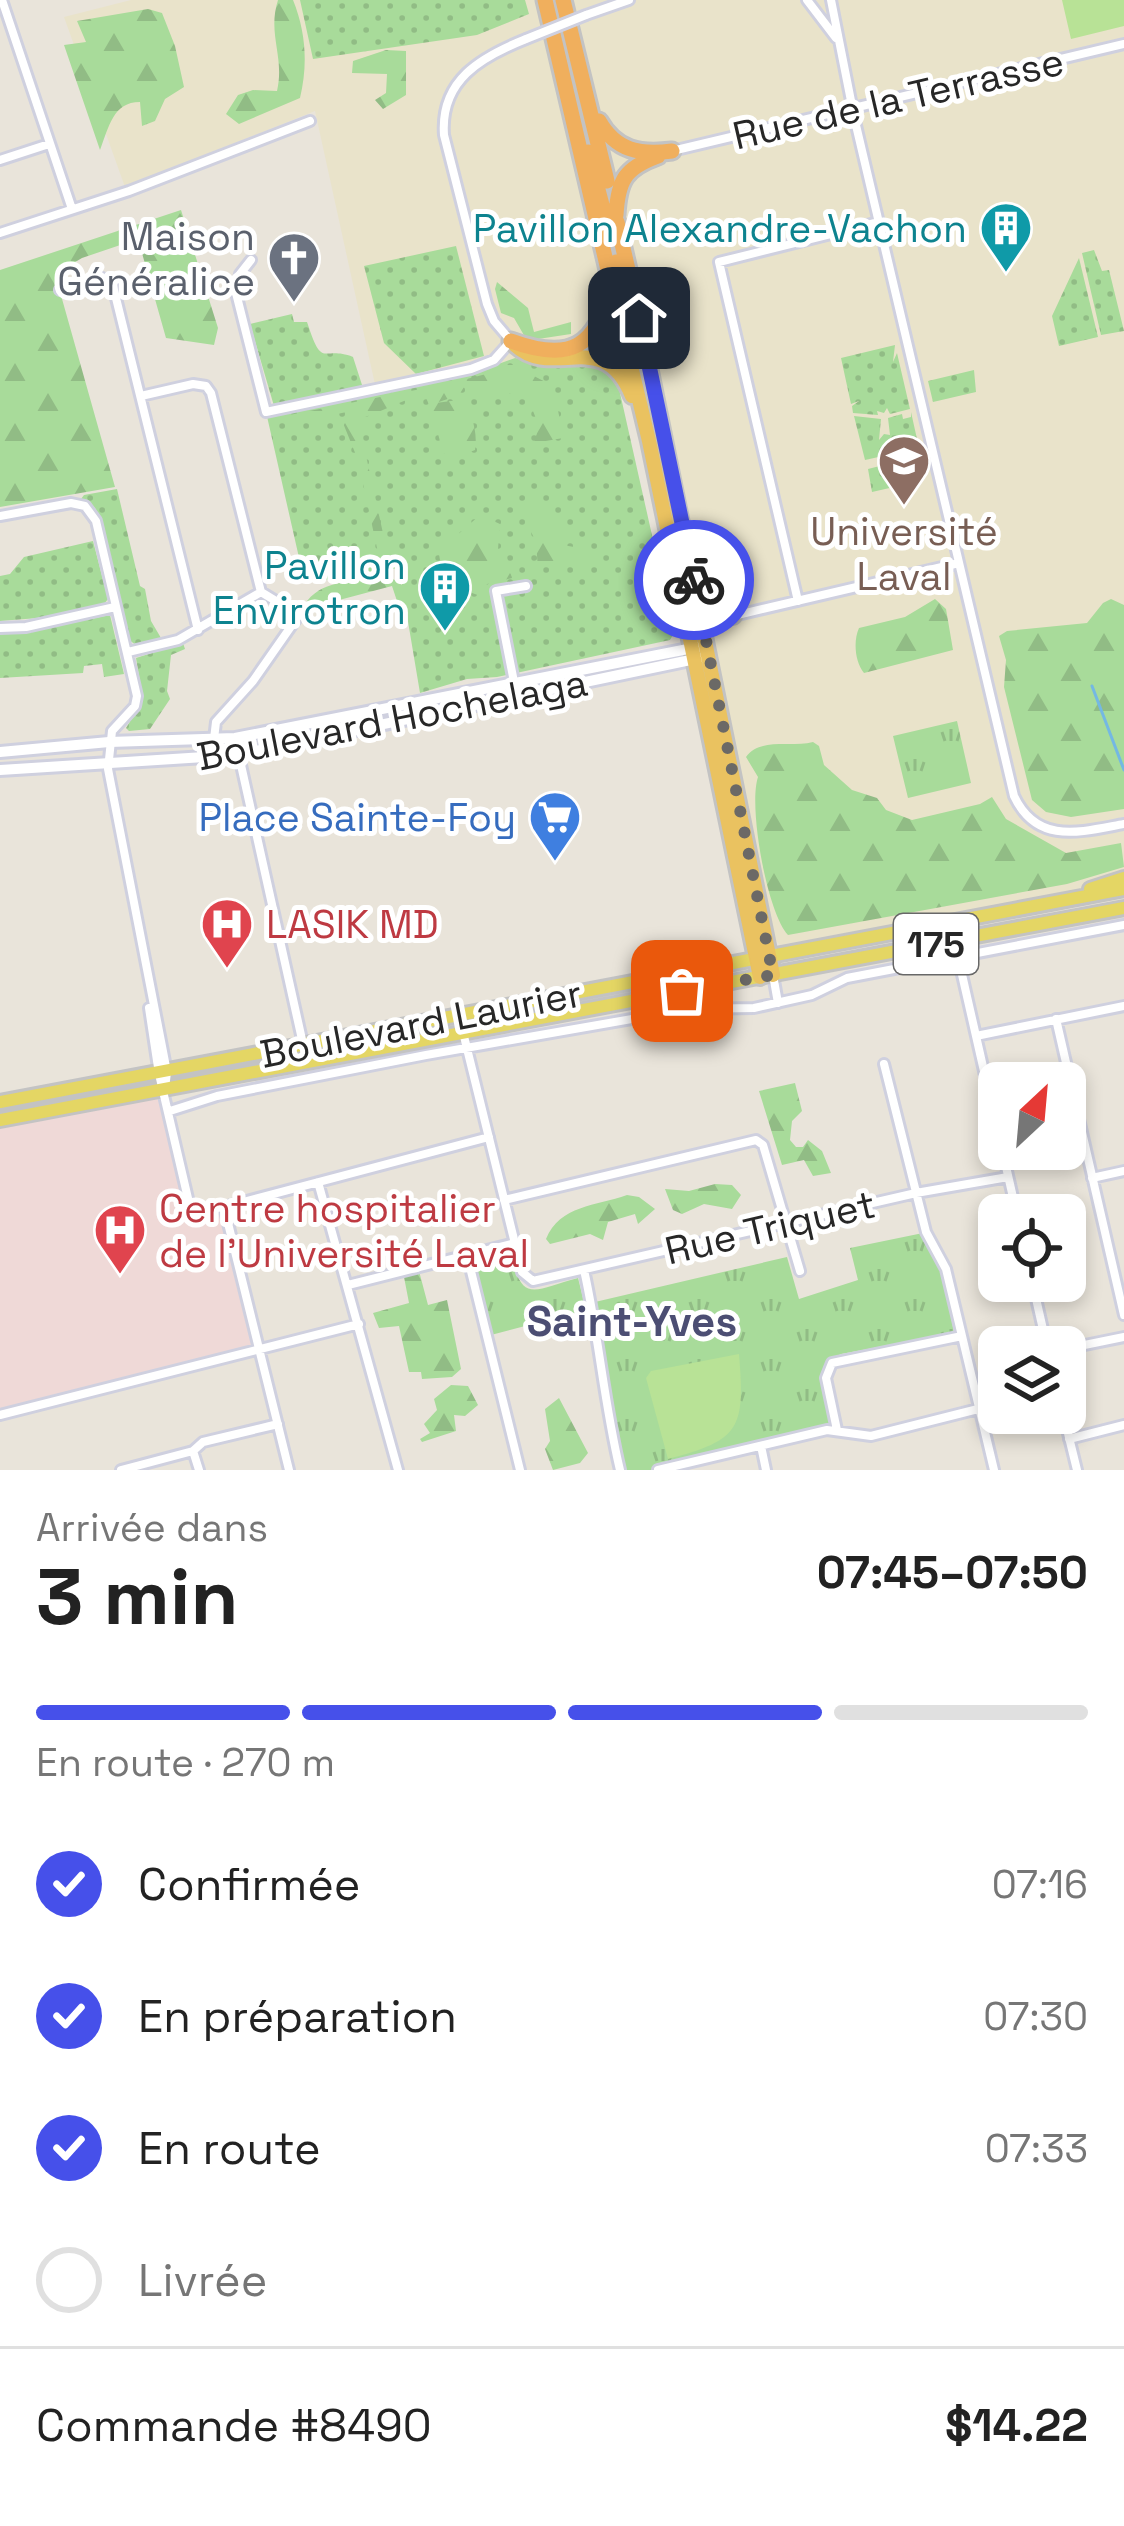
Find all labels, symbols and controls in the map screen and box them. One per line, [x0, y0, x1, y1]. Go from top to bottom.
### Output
street label: Rue de la Terrasse [728, 37, 1068, 160]
building icon: Pavillon Alexandre-Vachon [978, 200, 1034, 274]
place label: Pavillon Alexandre-Vachon [473, 204, 967, 253]
place label: Maison Généralice [57, 212, 255, 306]
church icon: Maison Généralice [266, 230, 322, 304]
pin [588, 267, 690, 369]
icon: home [606, 285, 672, 351]
school or university icon: Université Laval [876, 433, 932, 507]
place label: Université Laval [810, 507, 998, 601]
courier [634, 520, 754, 640]
place label: Pavillon Envirotron [213, 541, 406, 635]
icon: bike [661, 547, 727, 613]
building icon: Pavillon Envirotron [417, 559, 473, 633]
street label: Boulevard Hochelaga [193, 658, 591, 781]
supermarket icon: Place Sainte-Foy [527, 789, 583, 863]
place label: Place Sainte-Foy [199, 793, 516, 842]
hospital icon: LASIK MD [199, 896, 255, 970]
place label: LASIK MD [266, 900, 439, 949]
road number: 175 [894, 914, 978, 974]
pin [631, 940, 733, 1042]
icon: bag [649, 958, 715, 1024]
street label: Boulevard Laurier [256, 968, 586, 1079]
north arrow [978, 1062, 1086, 1170]
map controls [978, 1062, 1086, 1434]
street label: Rue Triquet [660, 1180, 880, 1275]
place label: Centre hospitalier de l'Université Laval [159, 1184, 529, 1278]
button: locate [978, 1194, 1086, 1302]
hospital icon: Centre hospitalier de l'Université Laval [92, 1202, 148, 1276]
district label: Saint-Yves [527, 1295, 737, 1348]
button: layers [978, 1326, 1086, 1434]
text: Arrivée dans [36, 1503, 268, 1552]
text: 07:45–07:50 [817, 1544, 1088, 1601]
text: 3 min [36, 1547, 239, 1647]
text: En route · 270 m [36, 1738, 335, 1787]
icon: check [36, 1851, 102, 1917]
text: Confirmée [138, 1856, 360, 1913]
text: 07:16 [992, 1860, 1088, 1909]
icon: check [36, 1983, 102, 2049]
text: En préparation [138, 1988, 457, 2045]
text: 07:30 [983, 1992, 1088, 2041]
icon: check [36, 2115, 102, 2181]
text: En route [138, 2120, 321, 2177]
text: 07:33 [985, 2124, 1088, 2173]
text: Livrée [138, 2252, 267, 2309]
text: Commande #8490 [36, 2397, 432, 2454]
text: $14.22 [945, 2397, 1088, 2454]

